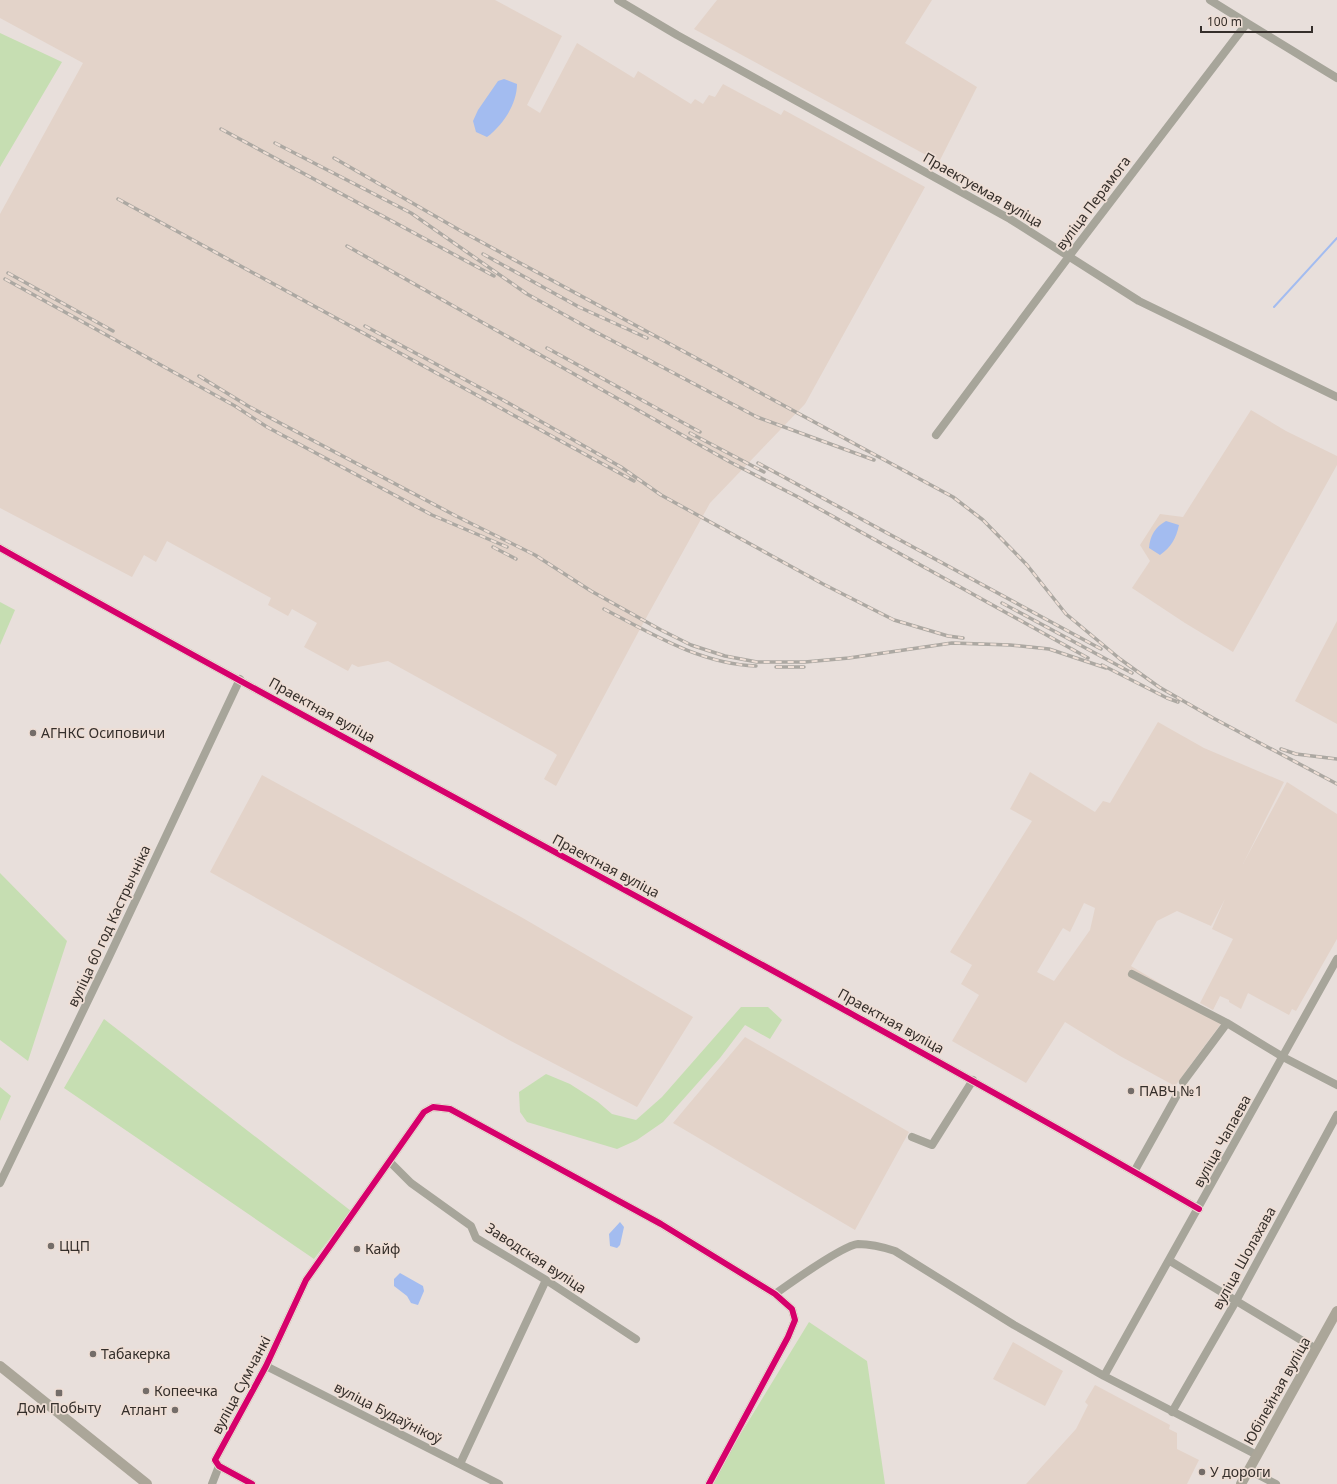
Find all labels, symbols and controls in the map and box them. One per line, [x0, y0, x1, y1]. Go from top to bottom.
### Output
scale bar [1201, 8, 1312, 34]
text: 100 m [1207, 13, 1242, 30]
street label: Праектуемая вуліца [920, 148, 1047, 232]
street label: вуліца Перамога [1051, 152, 1134, 254]
street label: Праектная вуліца [266, 672, 379, 747]
place label: АГНКС Осиповичи [41, 723, 165, 742]
marker: АГНКС Осиповичи [28, 728, 38, 738]
street label: Праектная вуліца [549, 829, 663, 902]
street label: вуліца 60 год Кастрычніка [63, 842, 154, 1010]
street label: Праектная вуліца [835, 983, 948, 1058]
place label: ПАВЧ №1 [1139, 1081, 1203, 1100]
marker: ПАВЧ №1 [1126, 1086, 1136, 1096]
street label: вуліца Чапаева [1188, 1091, 1255, 1190]
street label: вуліца Шолахава [1207, 1203, 1280, 1313]
street label: Заводская вуліца [482, 1218, 590, 1297]
place label: ЦЦП [59, 1236, 90, 1255]
place label: Кайф [365, 1239, 400, 1258]
marker: ЦЦП [46, 1241, 56, 1251]
marker: Кайф [352, 1244, 362, 1254]
street label: вуліца Сумчанкі [207, 1332, 274, 1437]
street label: Юбілейная вуліца [1239, 1333, 1314, 1448]
place label: Табакерка [101, 1344, 170, 1363]
marker: Табакерка [88, 1349, 98, 1359]
street label: вуліца Будаўнікоў [331, 1377, 446, 1448]
place label: Копеечка [154, 1381, 218, 1400]
marker: Копеечка [141, 1386, 151, 1396]
marker: Дом Побыту [54, 1388, 64, 1398]
place label: Дом Побыту [17, 1398, 102, 1417]
place label: Атлант [121, 1400, 167, 1419]
marker: Атлант [170, 1405, 180, 1415]
place label: У дороги [1210, 1462, 1271, 1481]
marker: У дороги [1197, 1467, 1207, 1477]

